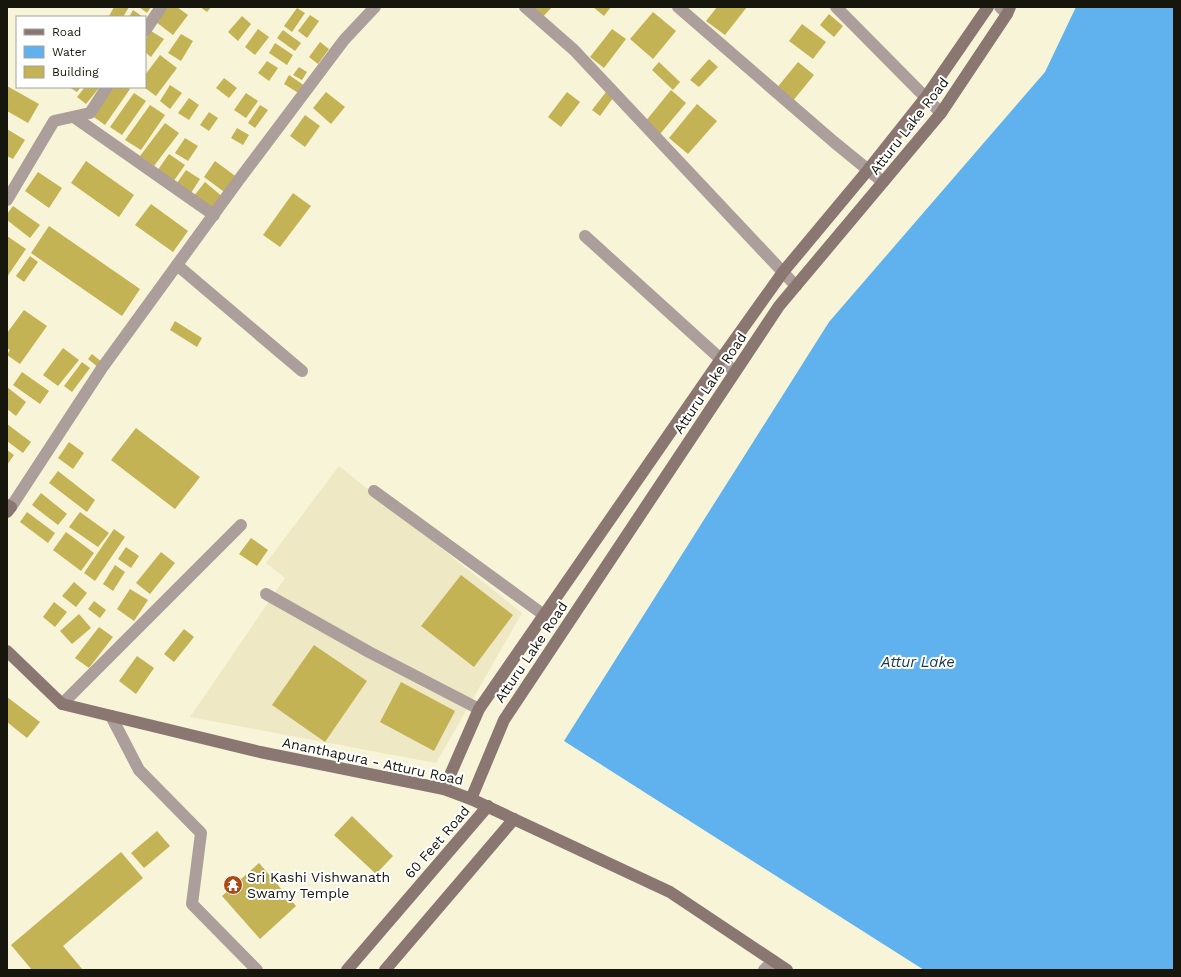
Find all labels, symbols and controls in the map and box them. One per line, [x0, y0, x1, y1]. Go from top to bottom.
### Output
legend [16, 16, 146, 88]
text: Road [52, 25, 81, 39]
text: Water [52, 45, 87, 59]
text: Building [52, 65, 99, 79]
street label: Atturu Lake Road [866, 74, 952, 178]
street label: Atturu Lake Road [670, 329, 750, 437]
street label: Atturu Lake Road [491, 598, 571, 706]
water label: Attur Lake [880, 653, 955, 671]
street label: Ananthapura - Atturu Road [281, 734, 465, 788]
street label: 60 Feet Road [401, 803, 473, 881]
place label: Sri Kashi Vishwanath Swamy Temple [247, 869, 390, 901]
temple icon: Sri Kashi Vishwanath Swamy Temple [222, 874, 244, 896]

